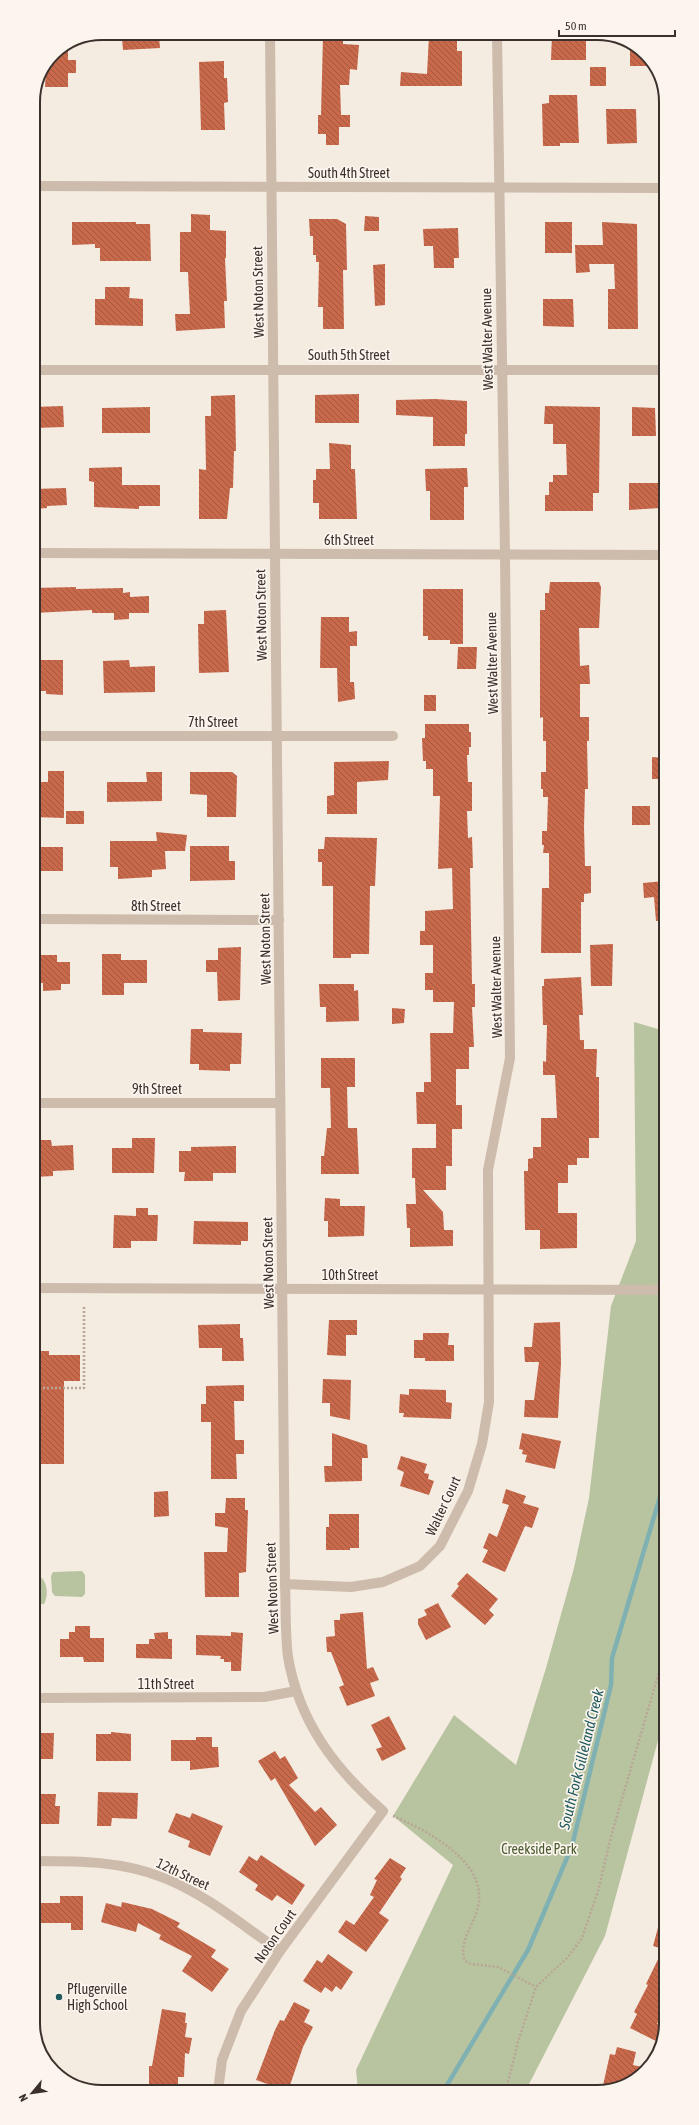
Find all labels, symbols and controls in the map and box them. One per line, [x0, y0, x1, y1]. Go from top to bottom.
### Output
scale bar [559, 12, 675, 38]
text: 50 m [565, 19, 587, 33]
street label: South 4th Street [308, 165, 390, 181]
street label: West Noton Street [249, 246, 267, 338]
street label: West Walter Avenue [478, 288, 496, 390]
street label: South 5th Street [308, 347, 390, 363]
street label: 6th Street [324, 532, 374, 548]
street label: West Noton Street [252, 569, 270, 661]
street label: West Walter Avenue [483, 612, 501, 714]
street label: 7th Street [188, 714, 238, 730]
street label: West Noton Street [256, 893, 274, 985]
street label: 8th Street [131, 898, 181, 914]
street label: West Walter Avenue [487, 936, 505, 1038]
street label: 9th Street [132, 1081, 182, 1097]
street label: West Noton Street [259, 1217, 277, 1309]
street label: 10th Street [322, 1267, 378, 1283]
street label: Walter Court [422, 1474, 464, 1538]
street label: West Noton Street [262, 1542, 282, 1634]
street label: 11th Street [138, 1676, 194, 1692]
water label: South Fork Gilleland Creek [555, 1687, 607, 1832]
park label: Creekside Park [501, 1841, 577, 1857]
street label: 12th Street [154, 1855, 212, 1893]
street label: Noton Court [251, 1906, 299, 1966]
place label: Pflugerville High School [67, 1981, 128, 2013]
marker: Pflugerville High School [54, 1992, 64, 2002]
north arrow [12, 2073, 52, 2113]
text: N [16, 2092, 30, 2104]

